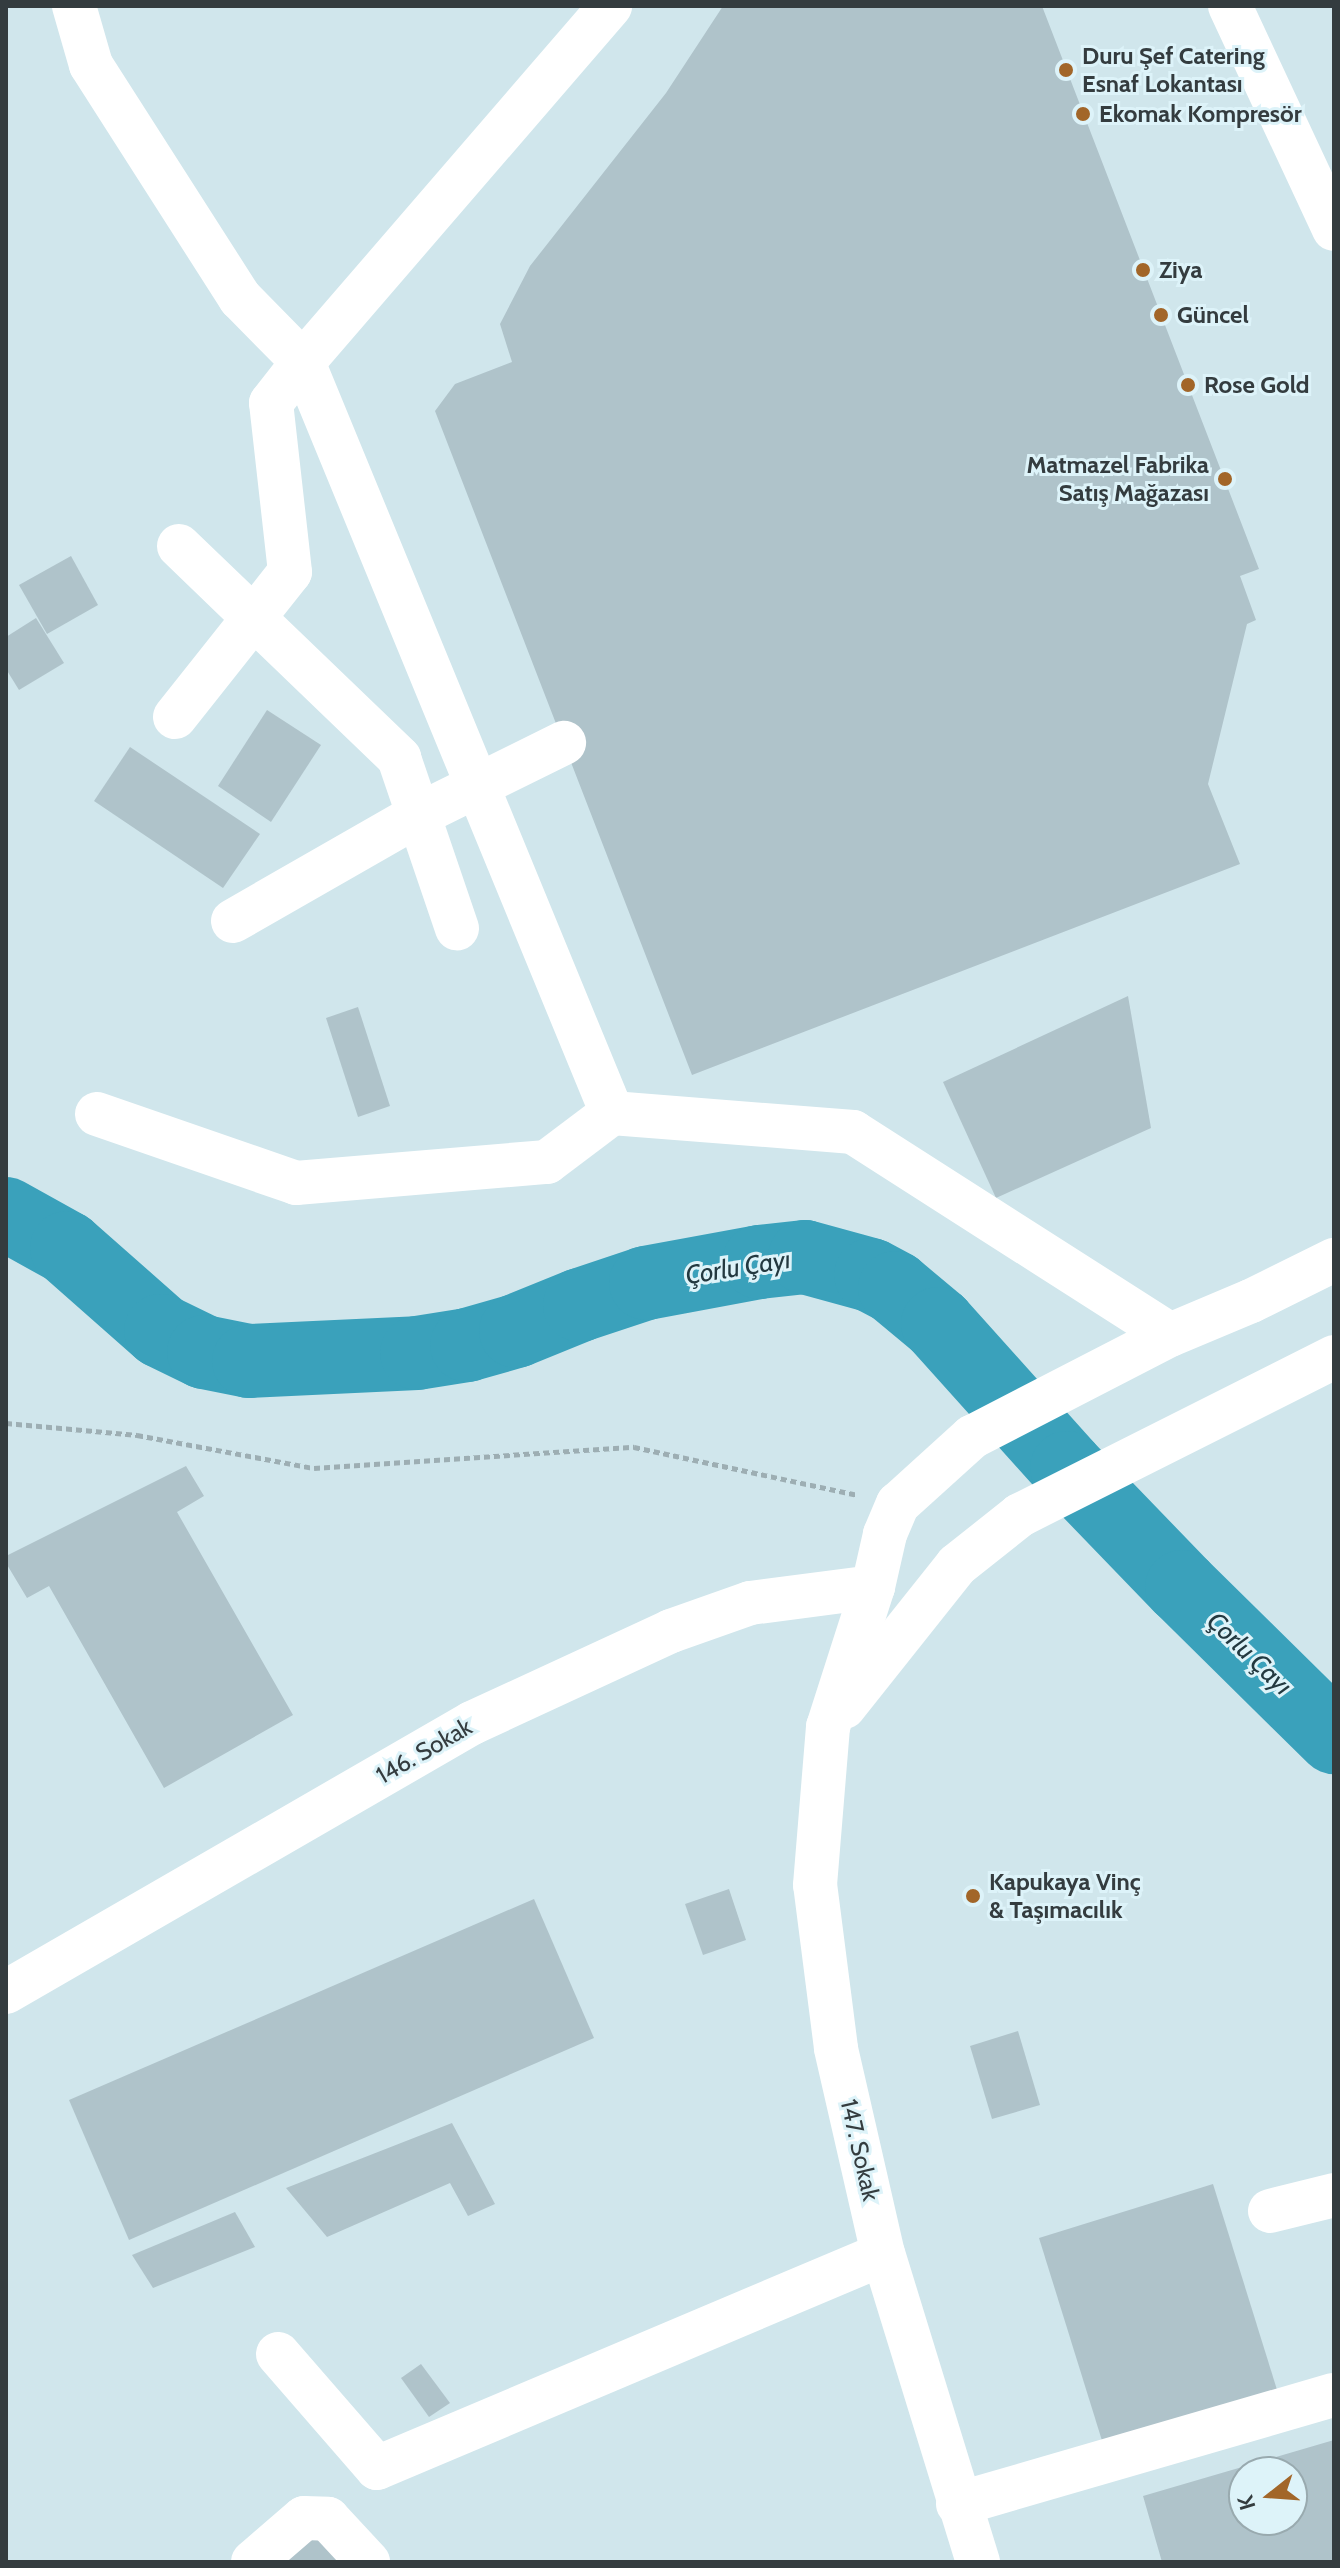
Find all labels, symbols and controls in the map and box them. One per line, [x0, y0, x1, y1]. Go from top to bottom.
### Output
place label: Duru Şef Catering Esnaf Lokantası [1082, 42, 1265, 98]
marker: Duru Şef Catering Esnaf Lokantası [1057, 61, 1075, 79]
place label: Ekomak Kompresör [1099, 100, 1302, 128]
marker: Ekomak Kompresör [1074, 105, 1092, 123]
place label: Ziya [1159, 256, 1202, 284]
marker: Ziya [1134, 261, 1152, 279]
place label: Güncel [1177, 301, 1249, 329]
marker: Güncel [1152, 306, 1170, 324]
place label: Rose Gold [1204, 371, 1310, 399]
marker: Rose Gold [1179, 376, 1197, 394]
place label: Matmazel Fabrika Satış Mağazası [1027, 451, 1209, 507]
marker: Matmazel Fabrika Satış Mağazası [1216, 470, 1234, 488]
water label: Çorlu Çayı [683, 1244, 793, 1292]
water label: Çorlu Çayı [1200, 1606, 1298, 1702]
street label: 146. Sokak [371, 1712, 477, 1790]
place label: Kapukaya Vinç & Taşımacılık [989, 1868, 1141, 1924]
marker: Kapukaya Vinç & Taşımacılık [964, 1887, 982, 1905]
street label: 147. Sokak [834, 2096, 886, 2204]
north arrow [1228, 2456, 1308, 2536]
text: K [1232, 2492, 1261, 2513]

